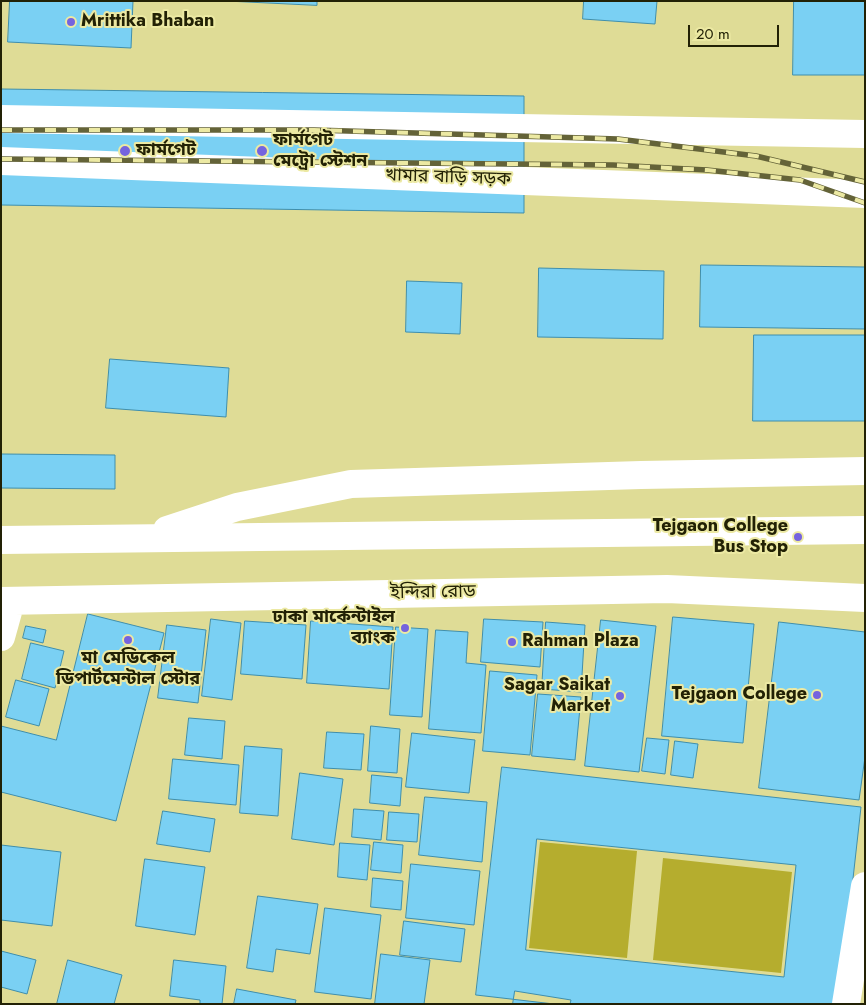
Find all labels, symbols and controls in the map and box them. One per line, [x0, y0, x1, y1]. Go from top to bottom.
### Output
place label: Mrittika Bhaban [81, 11, 214, 33]
scale bar [691, 15, 782, 47]
marker: Mrittika Bhaban [65, 16, 77, 28]
text: 20 m [696, 23, 730, 45]
place label: ফার্মগেট মেট্রো স্টেশন [273, 130, 367, 172]
place label: ফার্মগেট [136, 140, 196, 162]
marker: ফার্মগেট [118, 144, 132, 158]
marker: ফার্মগেট মেট্রো স্টেশন [255, 144, 269, 158]
street label: খামার বাড়ি সড়ক [385, 165, 511, 191]
place label: Tejgaon College Bus Stop [653, 516, 788, 558]
marker: Tejgaon College Bus Stop [792, 531, 804, 543]
street label: ইন্দিরা রোড [390, 581, 476, 605]
place label: ঢাকা মার্কেন্টাইল ব্যাংক [272, 607, 395, 650]
marker: ঢাকা মার্কেন্টাইল ব্যাংক [399, 622, 411, 634]
place label: Rahman Plaza [522, 631, 639, 653]
marker: মা মেডিকেল ডিপার্টমেন্টাল স্টোর [122, 634, 134, 646]
marker: Rahman Plaza [506, 636, 518, 648]
place label: মা মেডিকেল ডিপার্টমেন্টাল স্টোর [56, 648, 200, 691]
place label: Sagar Saikat Market [504, 675, 610, 718]
place label: Tejgaon College [672, 684, 807, 706]
marker: Tejgaon College [811, 689, 823, 701]
marker: Sagar Saikat Market [614, 690, 626, 702]

